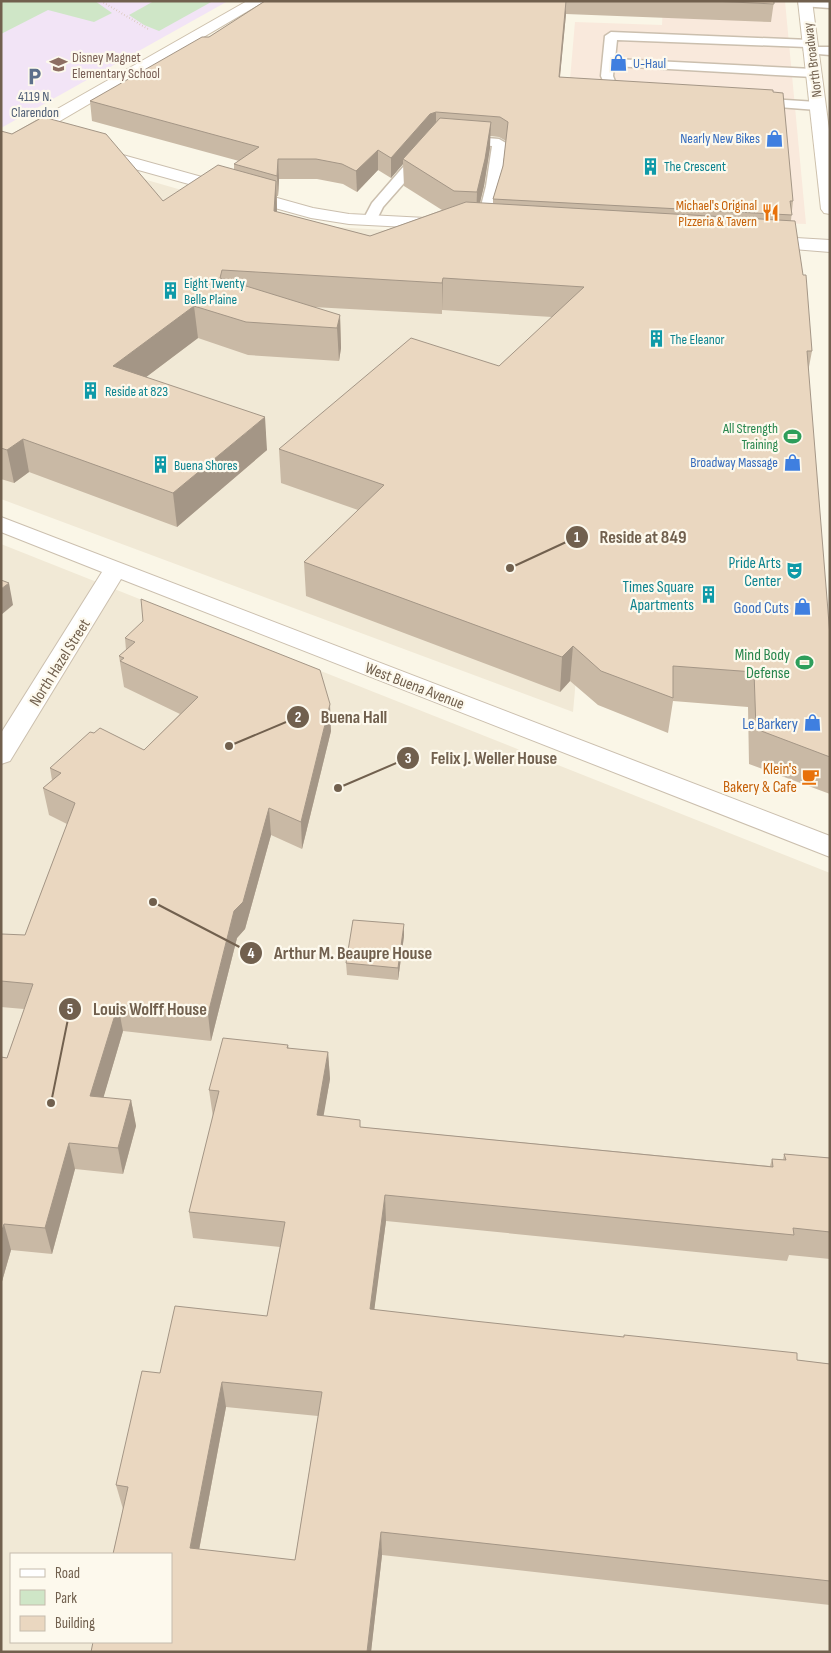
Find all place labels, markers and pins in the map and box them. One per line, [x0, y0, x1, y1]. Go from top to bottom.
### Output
place label: Disney Magnet Elementary School [72, 49, 160, 82]
shop icon: U-Haul [609, 53, 629, 73]
school or university icon: Disney Magnet Elementary School [48, 55, 68, 75]
place label: U-Haul [633, 55, 666, 72]
parking icon: 4119 N. Clarendon [25, 66, 45, 86]
place label: 4119 N. Clarendon [11, 88, 59, 121]
shop icon: Nearly New Bikes [764, 128, 784, 148]
place label: Nearly New Bikes [680, 130, 760, 147]
building icon: The Crescent [640, 156, 660, 176]
place label: The Crescent [664, 158, 726, 175]
place label: Michael's Original PIzzeria & Tavern [676, 197, 757, 230]
restaurant icon: Michael's Original PIzzeria & Tavern [761, 203, 781, 223]
place label: Eight Twenty Belle Plaine [184, 275, 245, 308]
building icon: Eight Twenty Belle Plaine [160, 281, 180, 301]
building icon: The Eleanor [646, 329, 666, 349]
place label: The Eleanor [670, 331, 725, 348]
building icon: Reside at 823 [81, 381, 101, 401]
place label: Reside at 823 [105, 383, 168, 400]
place label: All Strength Training [722, 420, 778, 453]
sports icon: All Strength Training [782, 426, 802, 446]
shop icon: Broadway Massage [782, 452, 802, 472]
place label: Broadway Massage [690, 454, 778, 471]
building icon: Buena Shores [150, 455, 170, 475]
place label: Buena Shores [174, 457, 238, 474]
callout: Reside at 849 [565, 520, 697, 553]
place label: Pride Arts Center [729, 554, 781, 591]
theatre icon: Pride Arts Center [785, 561, 805, 581]
place label: Times Square Apartments [622, 578, 694, 615]
building icon: Times Square Apartments [698, 585, 718, 605]
shop icon: Good Cuts [793, 597, 813, 617]
place label: Good Cuts [734, 599, 789, 618]
place label: Mind Body Defense [735, 646, 790, 683]
sports icon: Mind Body Defense [794, 653, 814, 673]
callout: Buena Hall [285, 700, 397, 733]
shop icon: Le Barkery [802, 713, 822, 733]
place label: Le Barkery [742, 715, 798, 734]
callout: Felix J. Weller House [396, 741, 567, 774]
place label: Klein's Bakery & Cafe [723, 760, 797, 797]
cafe icon: Klein's Bakery & Cafe [801, 767, 821, 787]
callout: Arthur M. Beaupre House [239, 936, 442, 969]
callout: Louis Wolff House [58, 992, 216, 1025]

